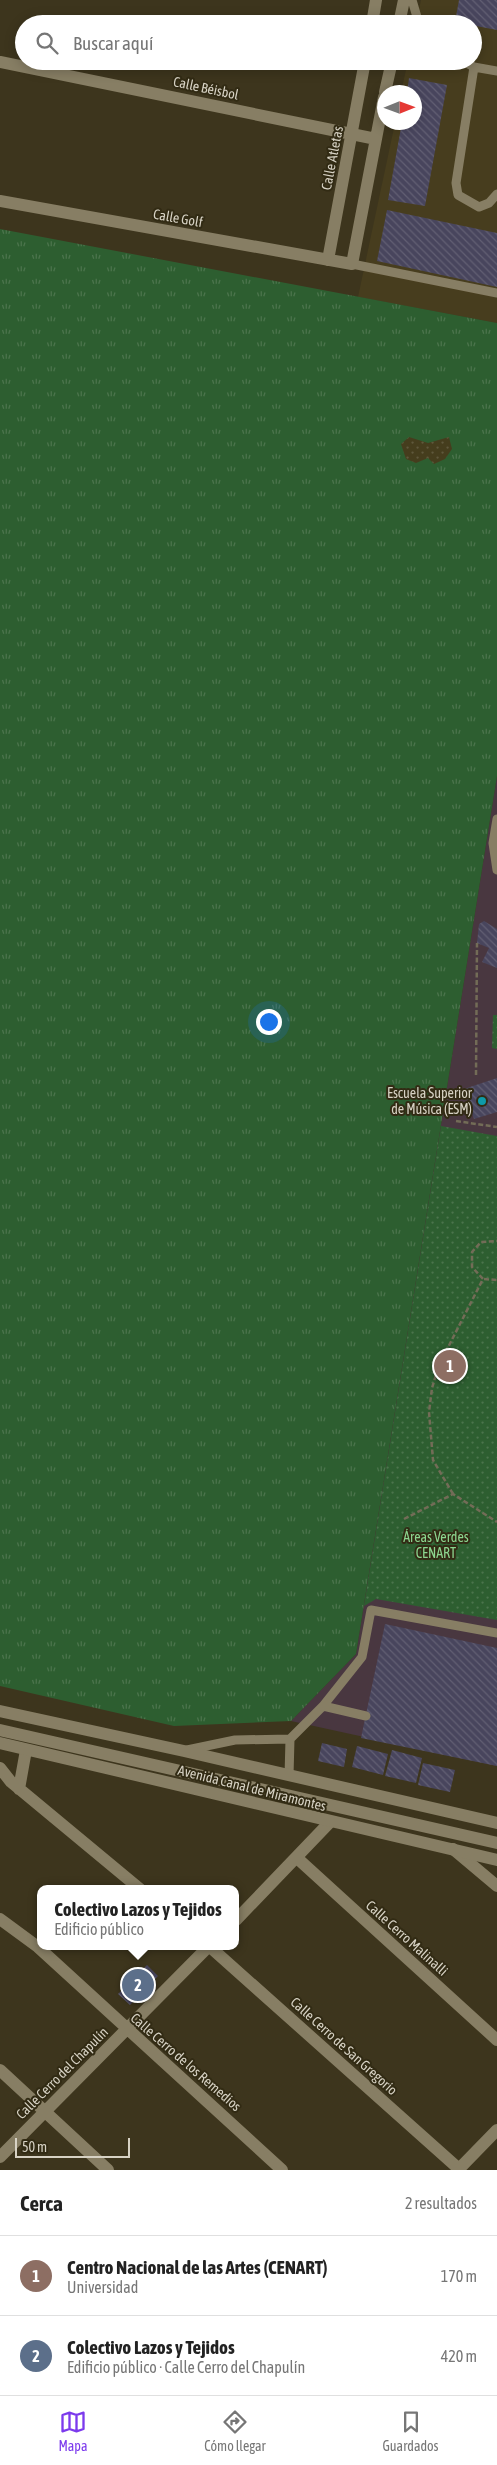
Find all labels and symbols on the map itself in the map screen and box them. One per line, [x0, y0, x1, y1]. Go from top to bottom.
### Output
street label: Calle Béisbol [172, 73, 240, 103]
north arrow [377, 85, 422, 130]
street label: Calle Atletas [318, 125, 346, 191]
street label: Calle Golf [152, 206, 204, 230]
your location [256, 1009, 282, 1035]
place label: Escuela Superior de Música (ESM) [387, 1085, 473, 1117]
marker: Escuela Superior de Música (ESM) [476, 1095, 488, 1107]
pin: 1 [434, 1347, 466, 1385]
park label: Áreas Verdes CENART [403, 1529, 469, 1561]
street label: Avenida Canal de Miramontes [176, 1762, 328, 1814]
street label: Calle Cerro Malinalli [363, 1897, 451, 1979]
pin: 2 [122, 1966, 154, 2004]
street label: Calle Cerro de San Gregorio [287, 1994, 401, 2098]
street label: Calle Cerro de los Remedios [128, 2010, 244, 2114]
street label: Calle Cerro del Chapulín [13, 2024, 111, 2122]
scale bar [15, 2135, 130, 2158]

